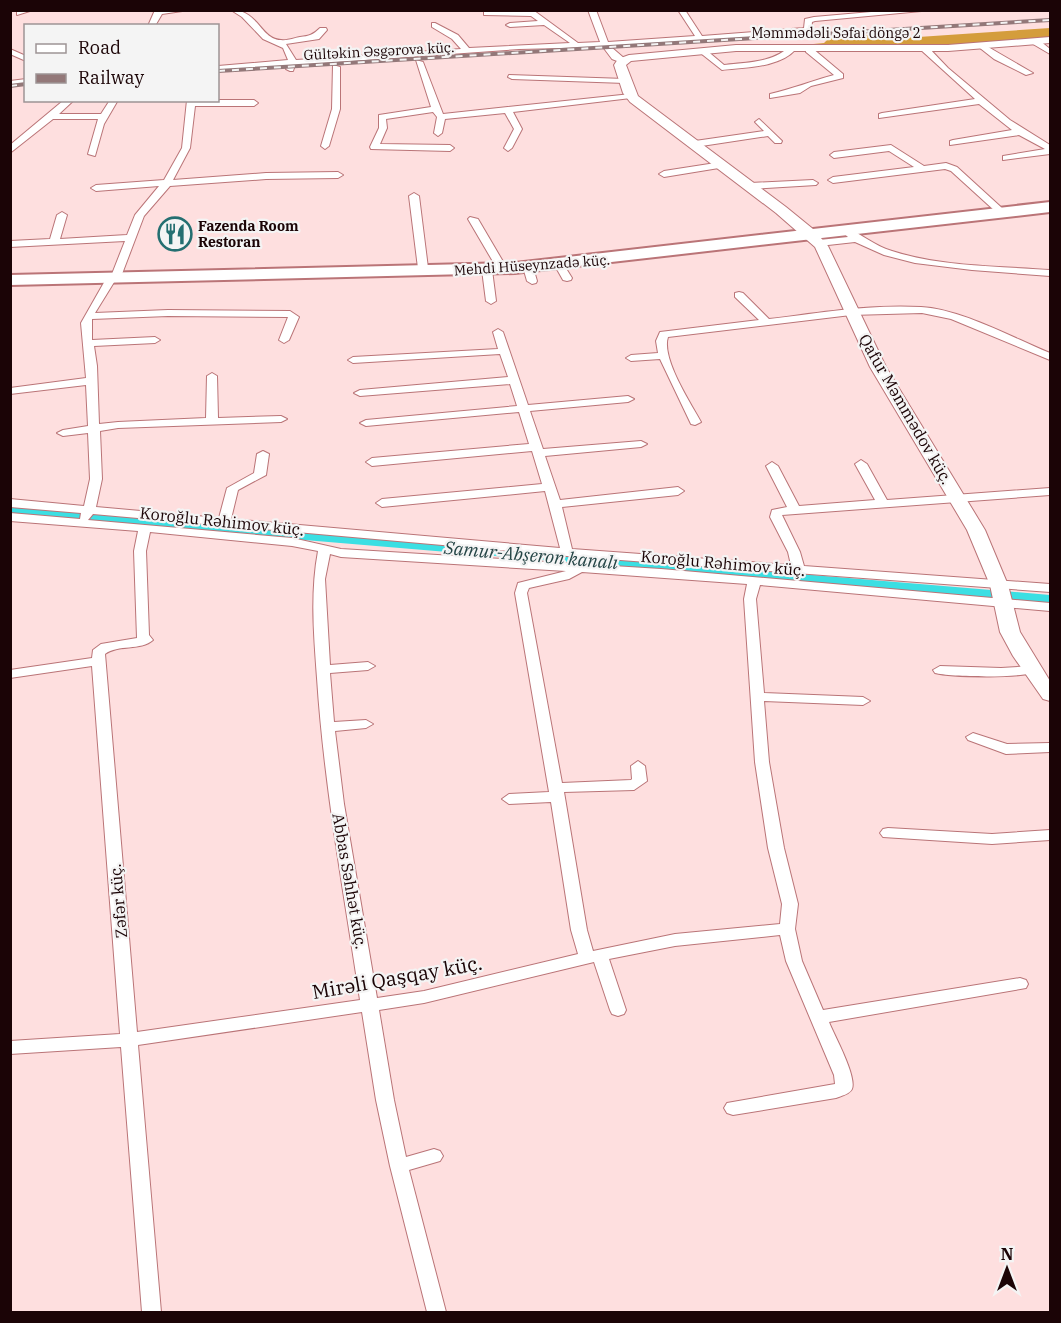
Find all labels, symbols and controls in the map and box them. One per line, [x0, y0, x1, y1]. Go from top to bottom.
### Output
legend [24, 24, 219, 102]
street label: Məmmədəli Səfai döngə 2 [751, 24, 921, 42]
text: Road [78, 36, 121, 59]
street label: Gültəkin Əsgərova küç. [303, 38, 455, 64]
text: Railway [78, 66, 144, 89]
restaurant icon: Fazenda Room Restoran [157, 216, 193, 252]
place label: Fazenda Room Restoran [198, 217, 299, 251]
street label: Mehdi Hüseynzadə küç. [453, 251, 611, 279]
street label: Qafur Məmmədov küç. [855, 330, 957, 488]
street label: Koroğlu Rəhimov küç. [139, 502, 305, 540]
water label: Samur-Abşeron kanalı [442, 536, 620, 574]
street label: Koroğlu Rəhimov küç. [640, 546, 806, 580]
street label: Abbas Səhhət küç. [328, 811, 372, 951]
street label: Zəfər küç. [105, 863, 131, 939]
street label: Mirəli Qaşqay küç. [310, 949, 484, 1005]
north arrow [977, 1239, 1037, 1299]
text: N [1001, 1244, 1013, 1264]

